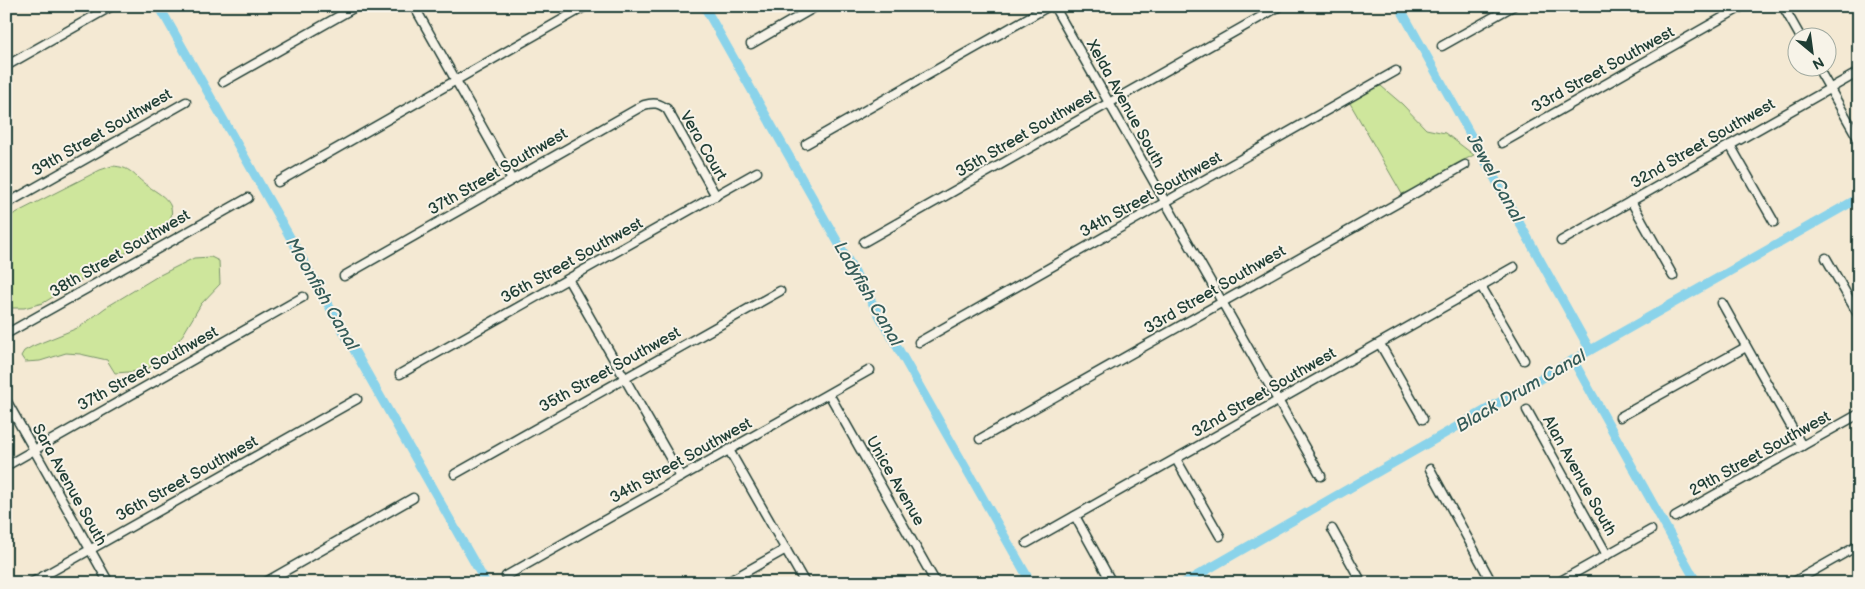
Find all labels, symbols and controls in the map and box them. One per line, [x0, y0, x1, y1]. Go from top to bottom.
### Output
street label: 33rd Street Southwest [1528, 23, 1678, 117]
north arrow [1788, 28, 1838, 78]
street label: Xelda Avenue South [1081, 36, 1168, 171]
text: N [1809, 53, 1827, 73]
street label: 39th Street Southwest [28, 85, 176, 181]
street label: 35th Street Southwest [952, 86, 1100, 182]
street label: 32nd Street Southwest [1627, 95, 1779, 193]
street label: Vera Court [676, 108, 731, 184]
street label: 37th Street Southwest [425, 124, 571, 220]
water label: Jewel Canal [1462, 129, 1528, 227]
street label: 34th Street Southwest [1077, 148, 1225, 242]
street label: 38th Street Southwest [46, 206, 194, 302]
street label: 36th Street Southwest [498, 214, 646, 308]
water label: Moonfish Canal [281, 234, 363, 355]
water label: Ladyfish Canal [829, 238, 907, 351]
street label: 33rd Street Southwest [1141, 242, 1289, 338]
street label: 37th Street Southwest [75, 322, 222, 415]
street label: 35th Street Southwest [536, 323, 684, 417]
street label: 32nd Street Southwest [1188, 344, 1340, 442]
water label: Black Drum Canal [1452, 345, 1590, 437]
street label: 29th Street Southwest [1686, 407, 1834, 501]
street label: Alan Avenue South [1538, 413, 1620, 540]
street label: 34th Street Southwest [607, 414, 755, 508]
street label: Sara Avenue South [28, 421, 110, 549]
street label: 36th Street Southwest [113, 432, 261, 526]
street label: Unice Avenue [862, 433, 929, 530]

